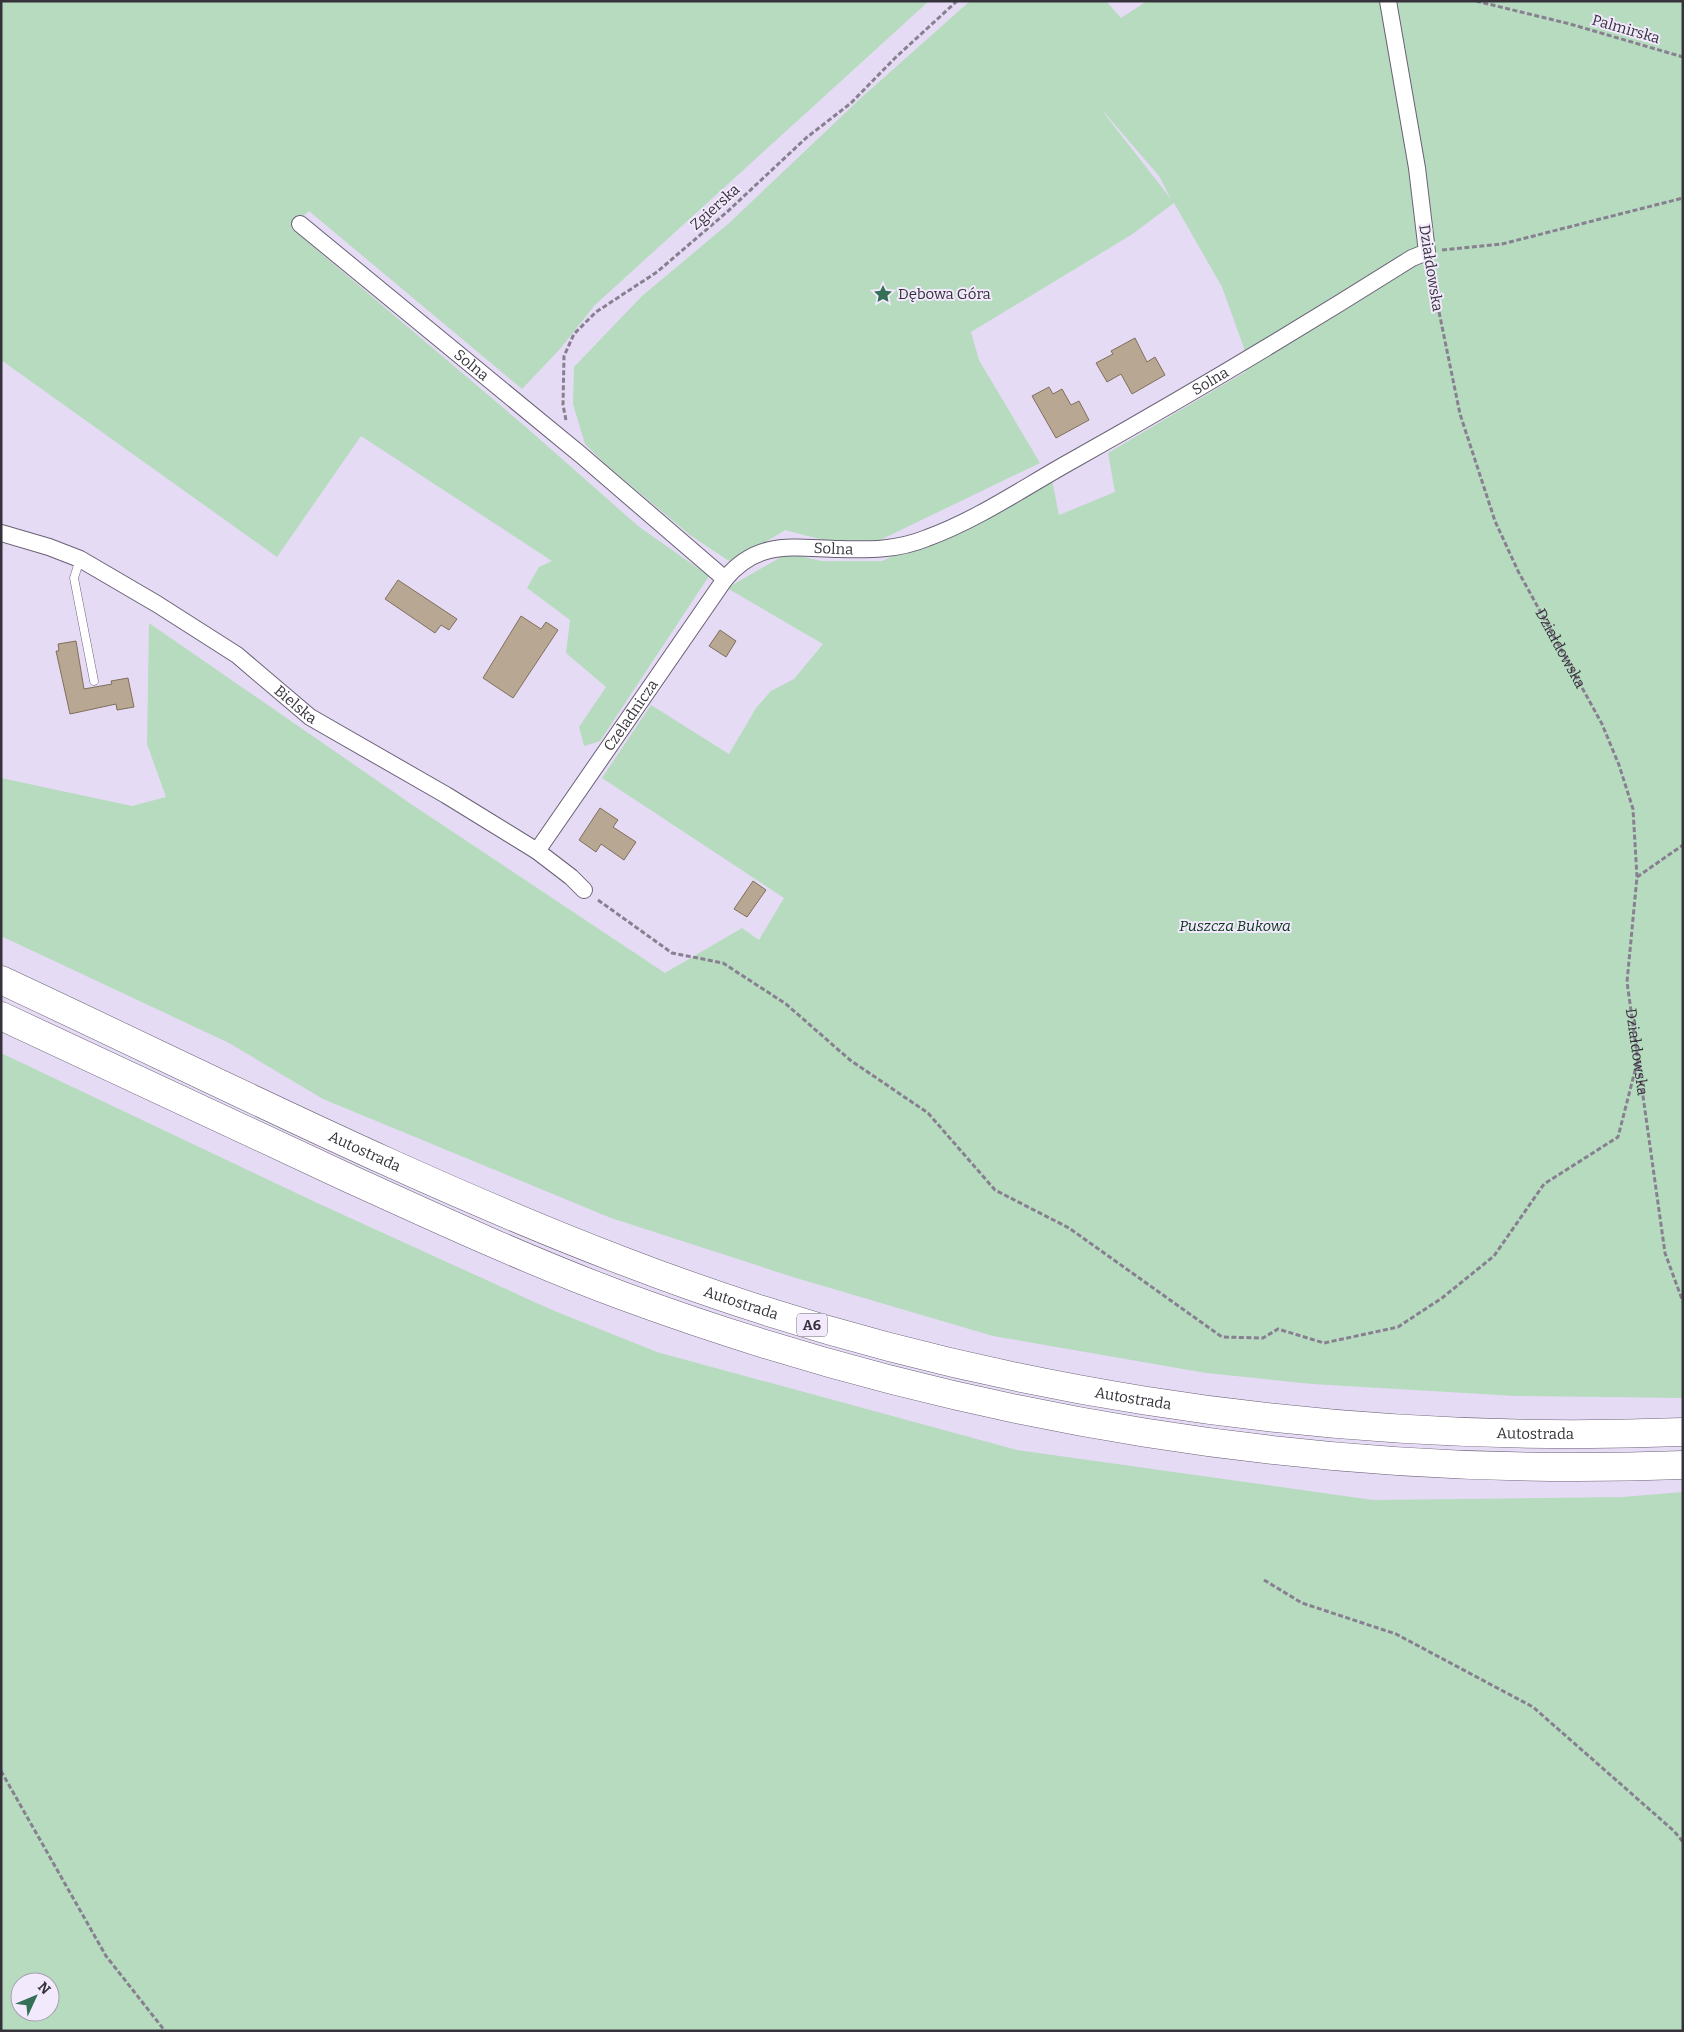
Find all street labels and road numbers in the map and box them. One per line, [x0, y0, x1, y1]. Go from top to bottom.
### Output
street label: Palmirska [1590, 11, 1662, 47]
street label: Zgierska [687, 180, 743, 234]
street label: Działdowska [1415, 223, 1447, 313]
street label: Solna [451, 345, 492, 384]
street label: Solna [1189, 363, 1232, 399]
street label: Solna [813, 539, 854, 558]
street label: Działdowska [1531, 606, 1590, 691]
street label: Czeladnicza [600, 676, 662, 755]
street label: Bielska [271, 682, 320, 728]
street label: Działdowska [1622, 1007, 1652, 1097]
street label: Autostrada [326, 1127, 403, 1176]
street label: Autostrada [701, 1282, 780, 1324]
road number: A6 [797, 1314, 827, 1336]
street label: Autostrada [1093, 1383, 1173, 1414]
street label: Autostrada [1496, 1424, 1574, 1443]

